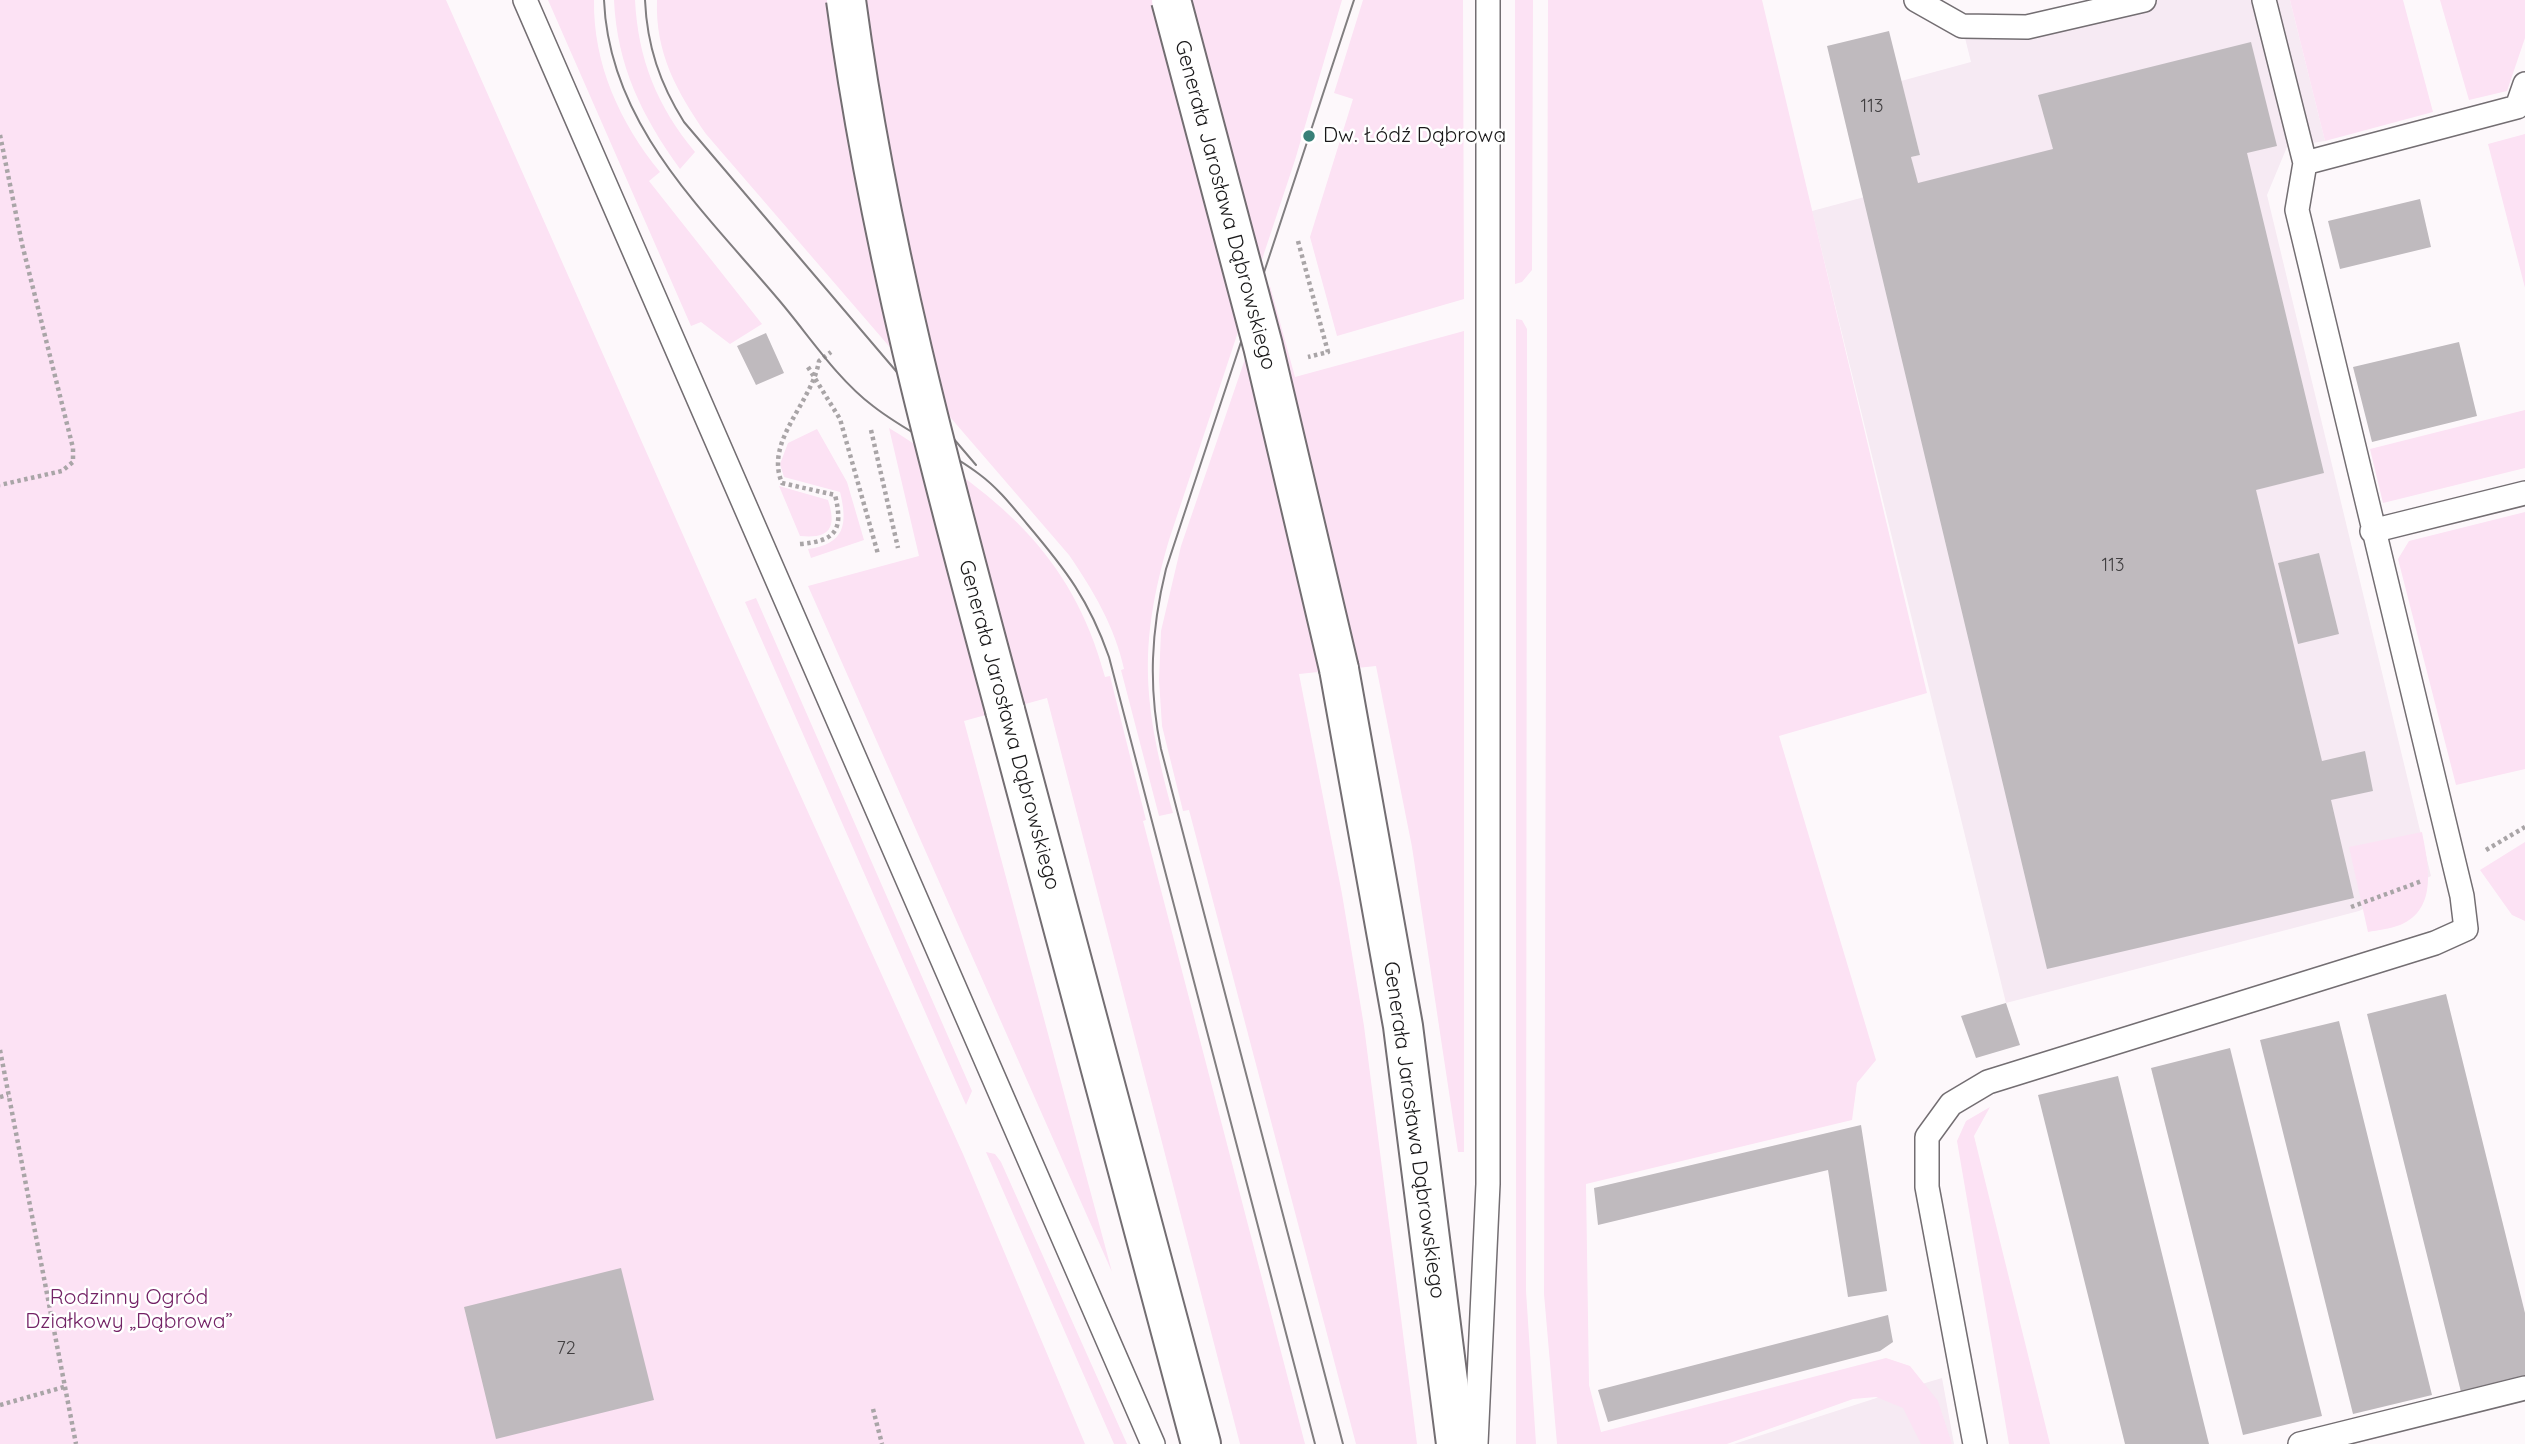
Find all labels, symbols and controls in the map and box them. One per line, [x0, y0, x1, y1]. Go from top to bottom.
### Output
street label: Generała Jarosława Dąbrowskiego [1169, 37, 1281, 373]
house number: 113 [1861, 96, 1883, 118]
place label: Dw. Łódź Dąbrowa [1323, 123, 1506, 149]
marker: Dw. Łódź Dąbrowa [1301, 128, 1317, 144]
house number: 113 [2102, 555, 2124, 577]
street label: Generała Jarosława Dąbrowskiego [953, 557, 1065, 893]
street label: Generała Jarosława Dąbrowskiego [1378, 960, 1450, 1300]
park label: Rodzinny Ogród Działkowy „Dąbrowa” [25, 1285, 233, 1335]
house number: 72 [556, 1338, 576, 1360]

